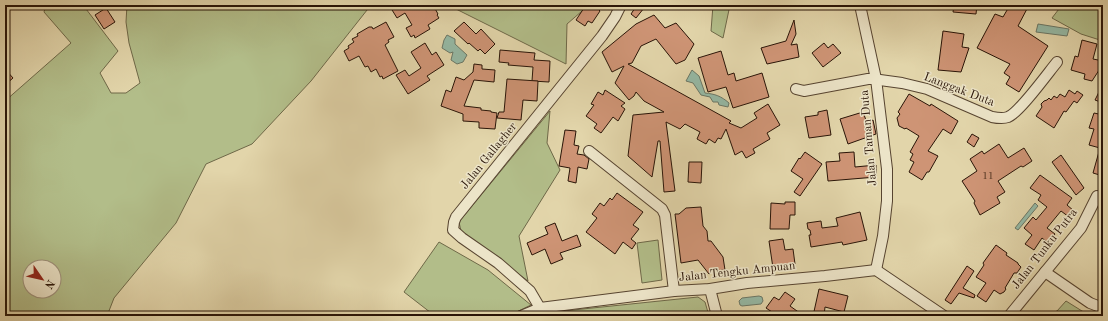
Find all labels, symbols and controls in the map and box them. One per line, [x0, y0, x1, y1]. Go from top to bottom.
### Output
street label: Langgak Duta [922, 71, 996, 109]
street label: Jalan Taman Duta [859, 89, 879, 187]
street label: Jalan Gallagher [459, 120, 519, 192]
house number: 11 [982, 171, 994, 181]
street label: Jalan Tunku Putra [1010, 206, 1080, 292]
north arrow [22, 259, 62, 299]
street label: Jalan Tengku Ampuan [678, 260, 797, 284]
text: N [42, 277, 56, 291]

